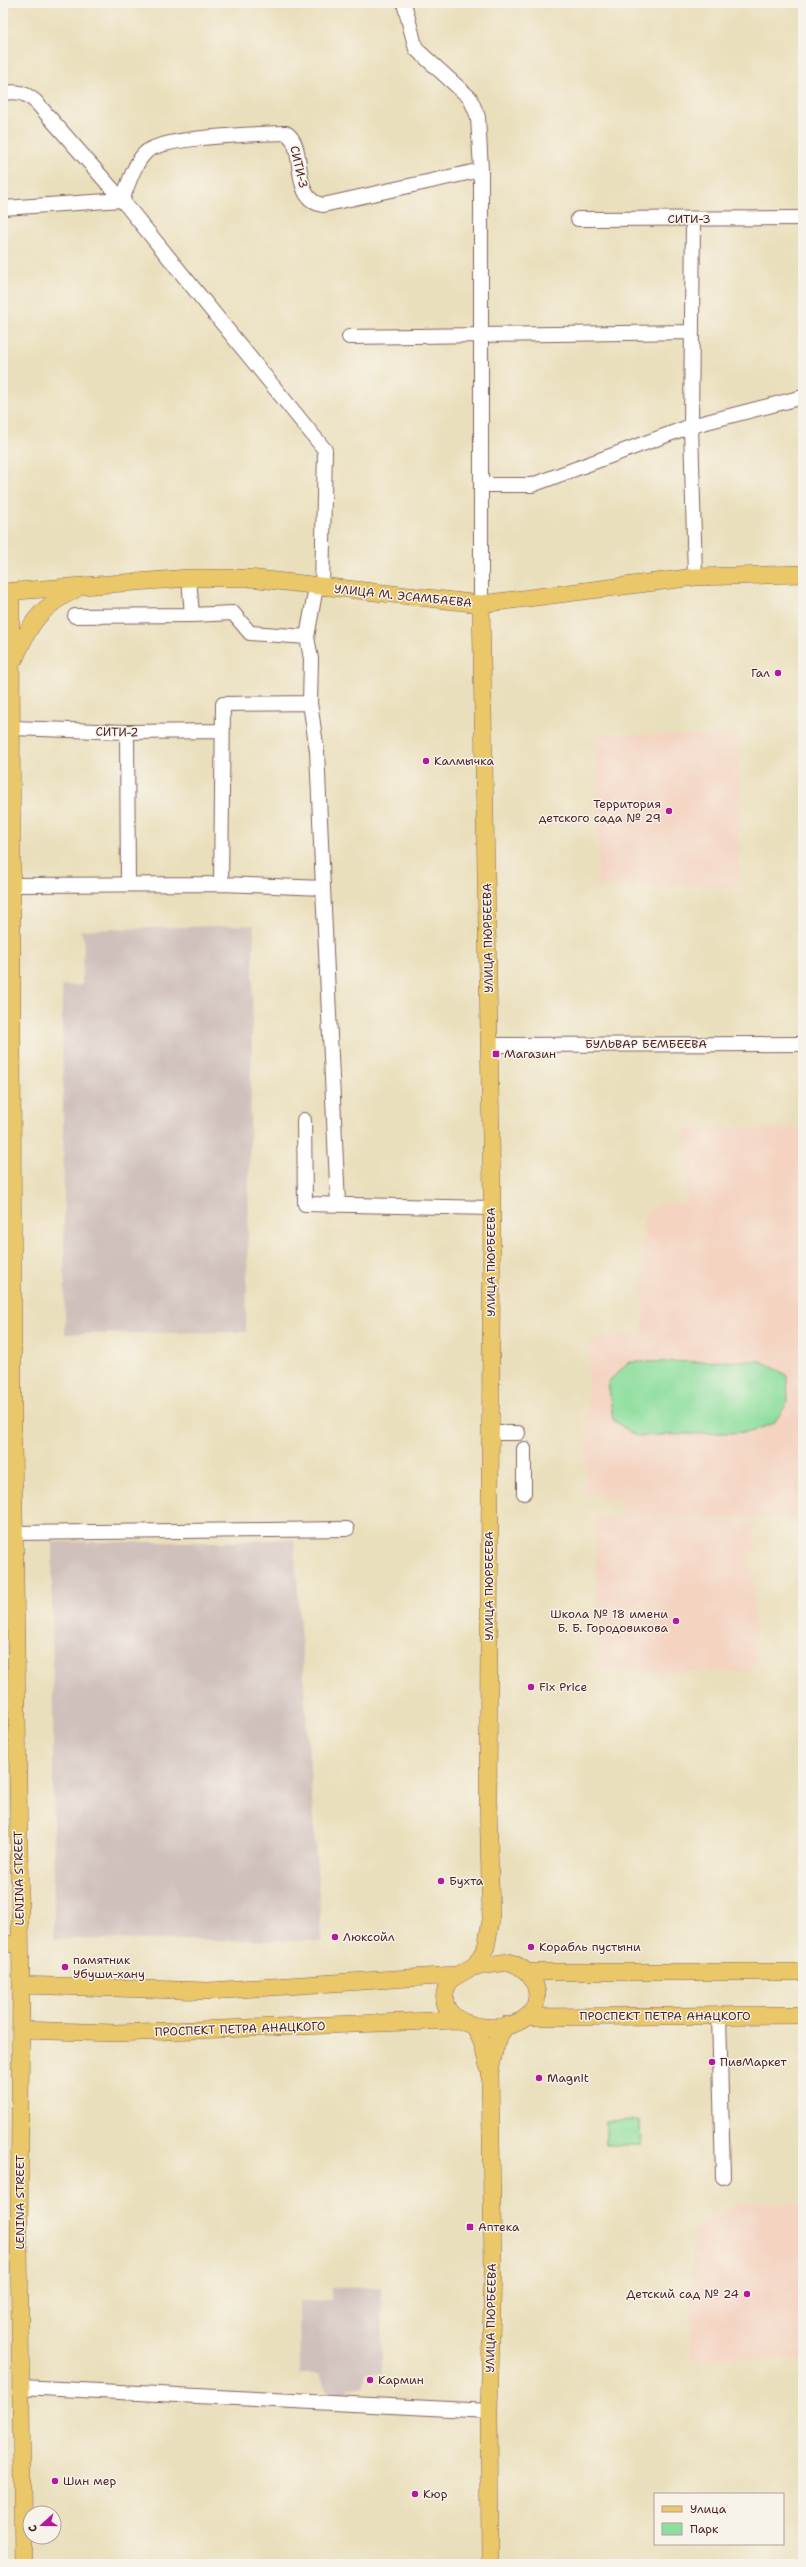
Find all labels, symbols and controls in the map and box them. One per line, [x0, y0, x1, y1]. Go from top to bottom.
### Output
street label: СИТИ-3 [286, 144, 312, 190]
street label: СИТИ-3 [667, 211, 711, 227]
street label: УЛИЦА М. ЭСАМБАЕВА [333, 581, 473, 611]
place label: Гал [751, 665, 770, 681]
marker: Гал [773, 668, 783, 678]
street label: СИТИ-2 [95, 724, 139, 740]
place label: Калмычка [434, 753, 494, 769]
marker: Калмычка [421, 756, 431, 766]
place label: Территория детского сада № 29 [539, 796, 661, 826]
marker: Территория детского сада № 29 [664, 806, 674, 816]
street label: УЛИЦА ПЮРБЕЕВА [479, 883, 497, 993]
street label: БУЛЬВАР БЕМБЕЕВА [585, 1036, 707, 1052]
place label: Магазин [504, 1046, 556, 1062]
marker: Магазин [491, 1049, 501, 1059]
street label: УЛИЦА ПЮРБЕЕВА [483, 1207, 499, 1317]
street label: УЛИЦА ПЮРБЕЕВА [481, 1531, 497, 1641]
place label: Школа № 18 имени Б. Б. Городовикова [550, 1606, 669, 1636]
marker: Школа № 18 имени Б. Б. Городовикова [671, 1616, 681, 1626]
place label: Fix Price [539, 1679, 587, 1695]
marker: Fix Price [526, 1682, 536, 1692]
street label: LENINA STREET [10, 1830, 28, 1926]
place label: Бухта [449, 1873, 484, 1889]
marker: Бухта [436, 1876, 446, 1886]
place label: Люксойл [343, 1929, 395, 1945]
marker: Люксойл [330, 1932, 340, 1942]
place label: Корабль пустыни [539, 1939, 641, 1955]
marker: Корабль пустыни [526, 1942, 536, 1952]
place label: памятник Убуши-хану [73, 1952, 145, 1982]
marker: памятник Убуши-хану [60, 1962, 70, 1972]
street label: ПРОСПЕКТ ПЕТРА АНАЦКОГО [579, 2008, 751, 2024]
street label: ПРОСПЕКТ ПЕТРА АНАЦКОГО [154, 2018, 326, 2040]
place label: ПивМаркет [720, 2054, 788, 2070]
marker: ПивМаркет [707, 2057, 717, 2067]
place label: Magnit [547, 2070, 589, 2086]
marker: Magnit [534, 2073, 544, 2083]
street label: LENINA STREET [12, 2154, 28, 2249]
place label: Аптека [478, 2219, 520, 2235]
marker: Аптека [465, 2222, 475, 2232]
street label: УЛИЦА ПЮРБЕЕВА [482, 2263, 500, 2373]
place label: Детский сад № 24 [626, 2286, 739, 2302]
marker: Детский сад № 24 [742, 2289, 752, 2299]
place label: Кармин [378, 2372, 424, 2388]
marker: Кармин [365, 2375, 375, 2385]
place label: Шин мер [63, 2473, 116, 2489]
marker: Шин мер [50, 2476, 60, 2486]
place label: Кюр [423, 2486, 448, 2502]
marker: Кюр [410, 2489, 420, 2499]
legend [654, 2493, 784, 2545]
text: Улица [690, 2501, 727, 2517]
north arrow [22, 2505, 62, 2545]
text: Парк [690, 2521, 719, 2537]
text: С [25, 2522, 41, 2534]

